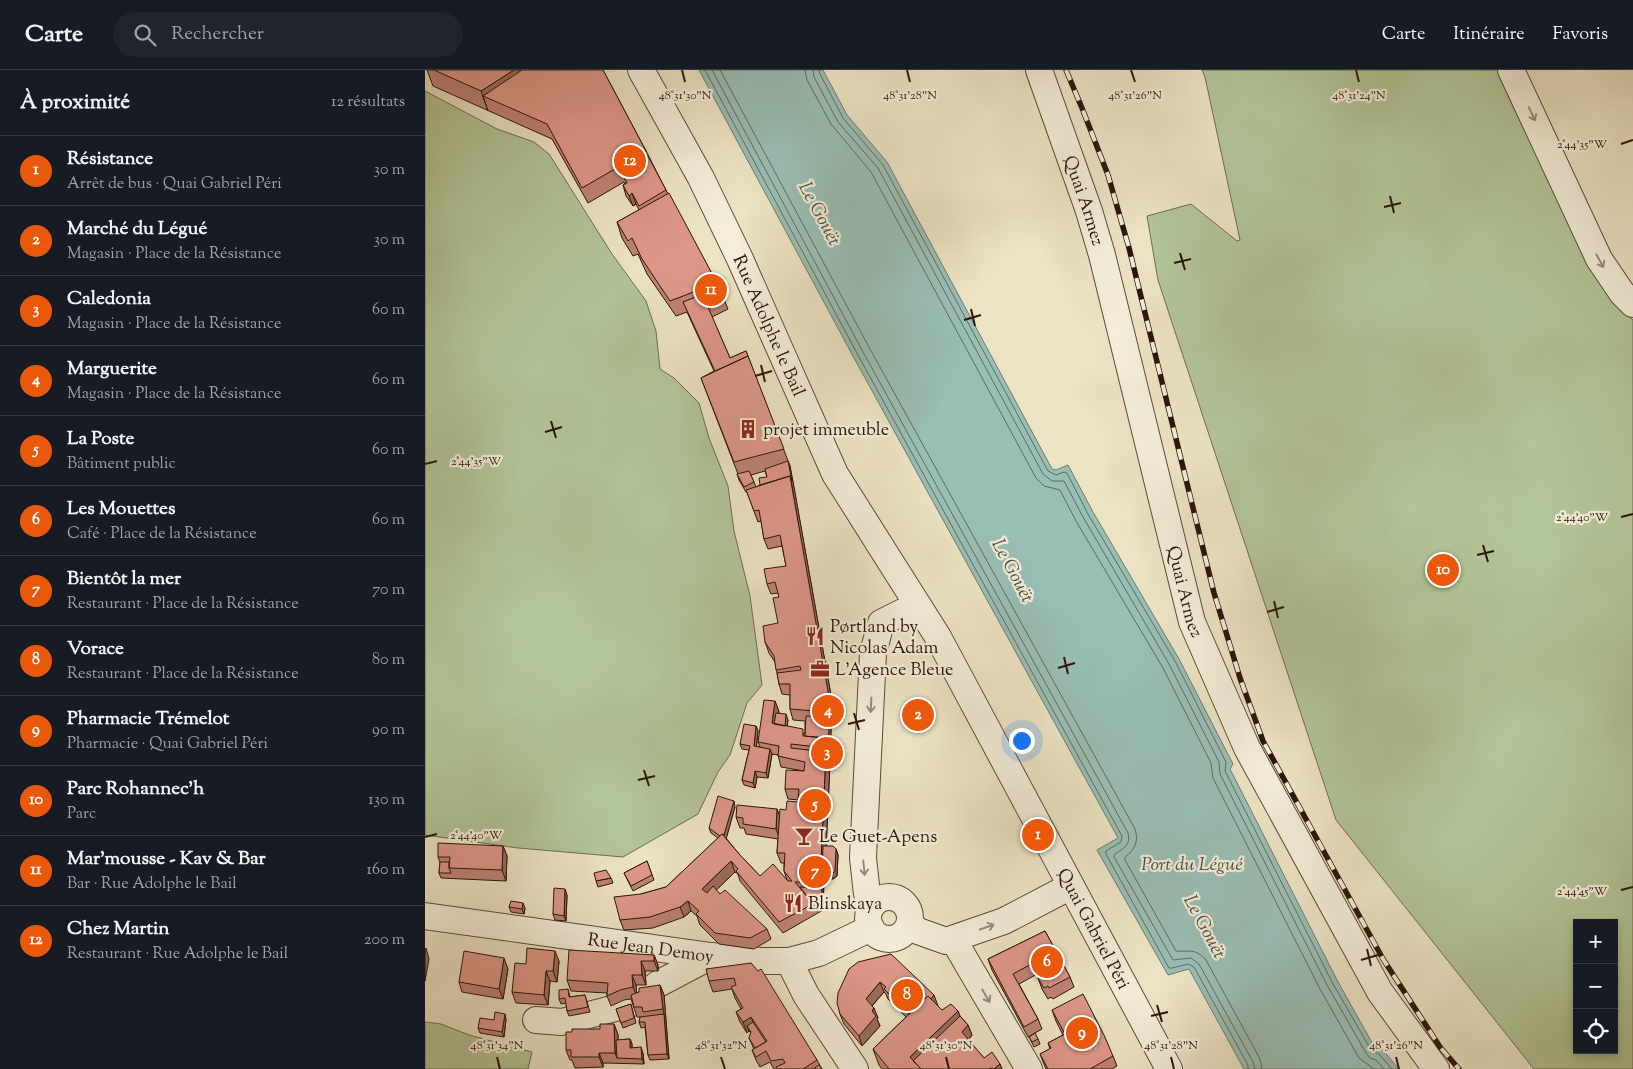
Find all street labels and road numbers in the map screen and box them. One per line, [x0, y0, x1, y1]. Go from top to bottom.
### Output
street label: Quai Armez [1055, 152, 1110, 249]
street label: Rue Adolphe le Bail [725, 251, 810, 401]
street label: Quai Armez [1159, 543, 1208, 642]
street label: Quai Gabriel Péri [1049, 864, 1135, 995]
street label: Rue Jean Demoy [586, 928, 715, 971]

